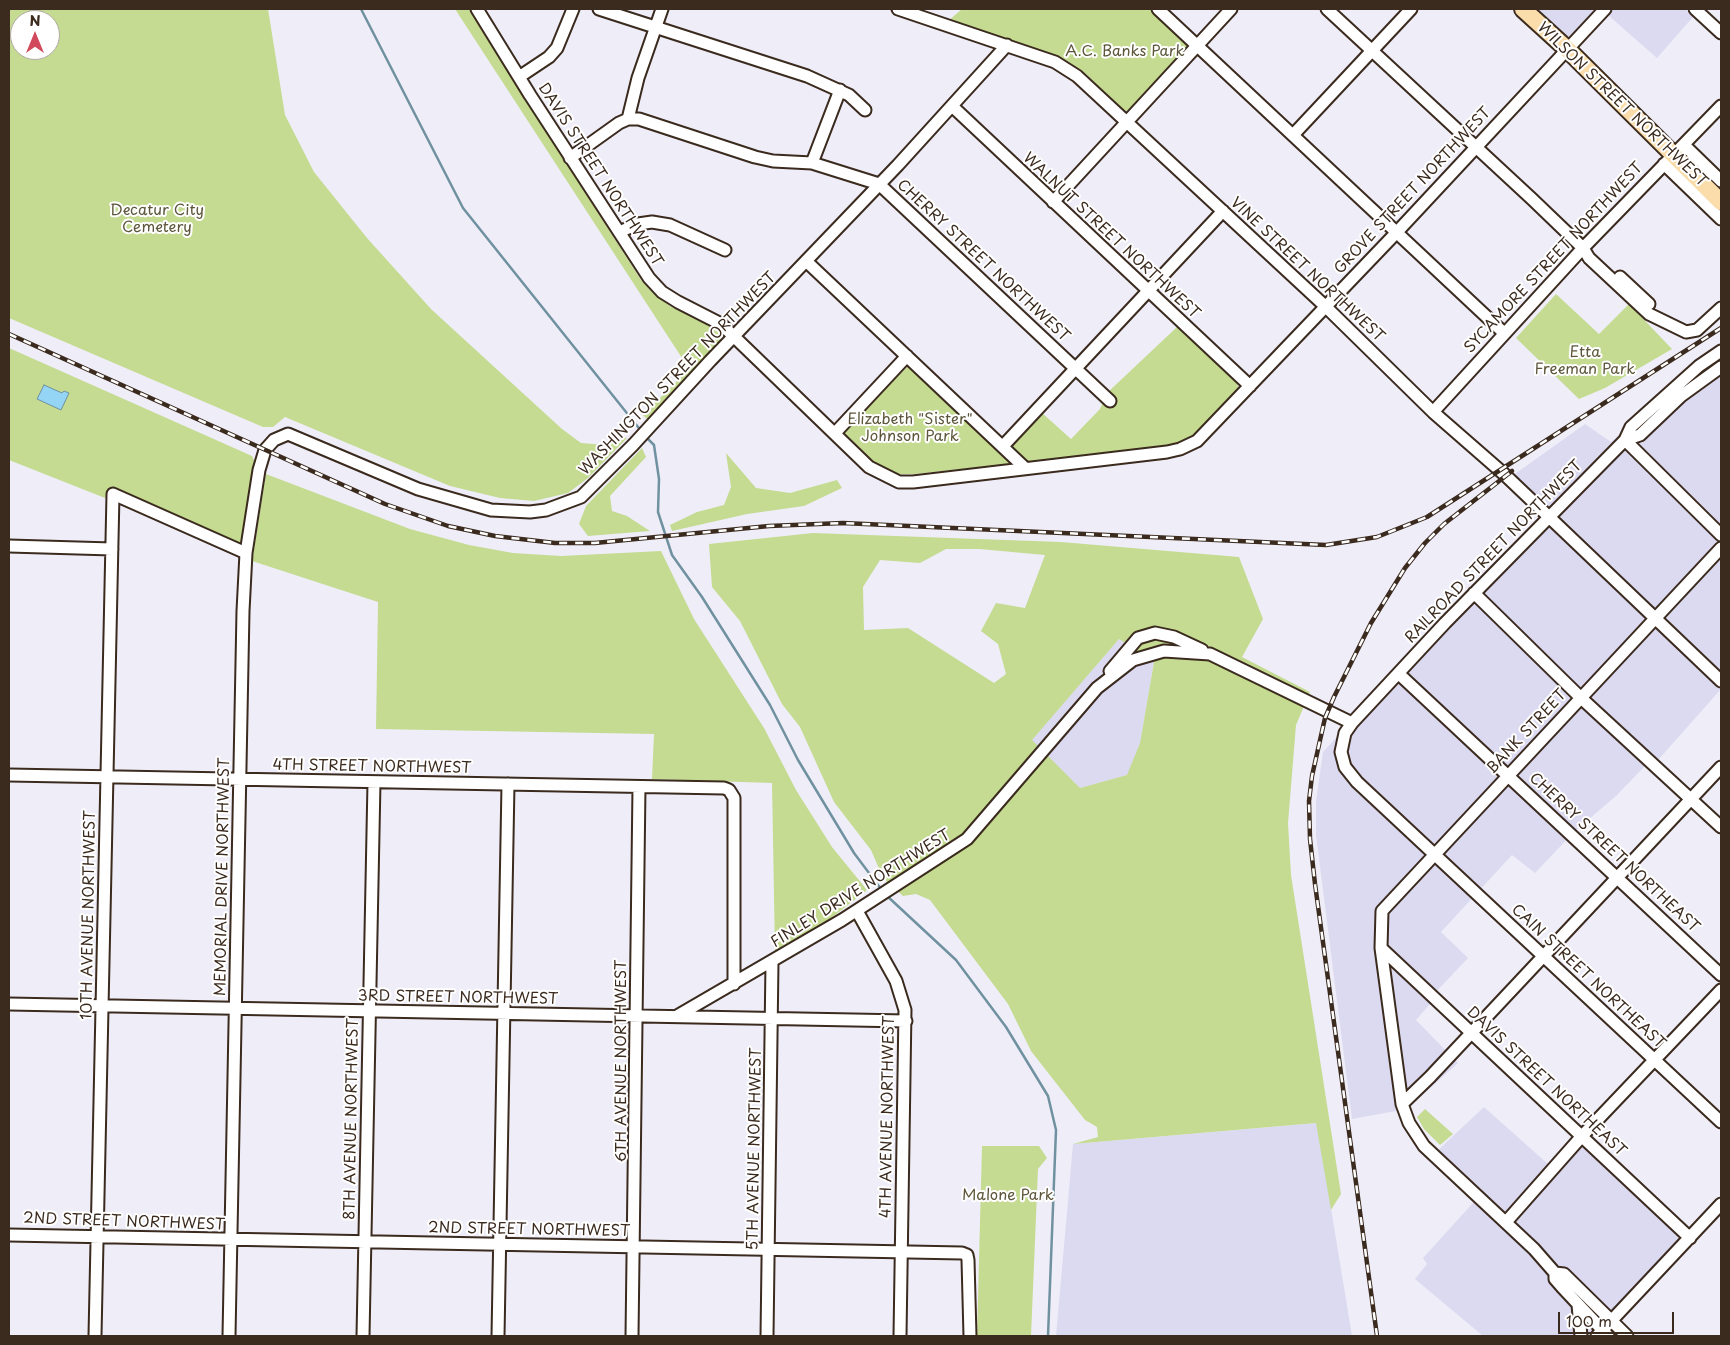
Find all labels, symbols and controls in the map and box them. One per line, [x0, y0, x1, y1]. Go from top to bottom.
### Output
north arrow [10, 10, 60, 60]
text: N [29, 10, 41, 31]
street label: WILSON STREET NORTHWEST [1533, 19, 1711, 191]
park label: A.C. Banks Park [1065, 43, 1185, 61]
street label: DAVIS STREET NORTHWEST [534, 80, 666, 270]
street label: GROVE STREET NORTHWEST [1331, 104, 1495, 278]
street label: WALNUT STREET NORTHWEST [1019, 149, 1203, 323]
street label: SYCAMORE STREET NORTHWEST [1461, 159, 1647, 357]
street label: CHERRY STREET NORTHWEST [893, 176, 1073, 346]
street label: VINE STREET NORTHWEST [1226, 194, 1388, 346]
park label: Decatur City Cemetery [110, 202, 204, 237]
street label: WASHINGTON STREET NORTHWEST [576, 269, 780, 479]
park label: Etta Freeman Park [1535, 344, 1635, 379]
park label: Elizabeth "Sister" Johnson Park [847, 411, 973, 446]
street label: RAILROAD STREET NORTHWEST [1402, 457, 1586, 647]
street label: BANK STREET [1483, 686, 1571, 778]
street label: 4TH STREET NORTHWEST [272, 756, 472, 778]
street label: MEMORIAL DRIVE NORTHWEST [212, 758, 234, 996]
street label: CHERRY STREET NORTHEAST [1525, 769, 1703, 937]
street label: 10TH AVENUE NORTHWEST [78, 810, 100, 1020]
street label: FINLEY DRIVE NORTHWEST [768, 826, 954, 952]
street label: CAIN STREET NORTHEAST [1507, 901, 1669, 1053]
street label: 6TH AVENUE NORTHWEST [613, 960, 631, 1162]
street label: 3RD STREET NORTHWEST [358, 987, 558, 1009]
street label: DAVIS STREET NORTHEAST [1463, 1003, 1629, 1161]
street label: 4TH AVENUE NORTHWEST [877, 1016, 899, 1218]
street label: 8TH AVENUE NORTHWEST [341, 1018, 363, 1220]
street label: 5TH AVENUE NORTHWEST [744, 1047, 766, 1251]
park label: Malone Park [962, 1187, 1054, 1205]
street label: 2ND STREET NORTHWEST [23, 1209, 225, 1235]
street label: 2ND STREET NORTHWEST [428, 1219, 630, 1241]
scale bar [1560, 1302, 1676, 1334]
text: 100 m [1566, 1309, 1612, 1332]

